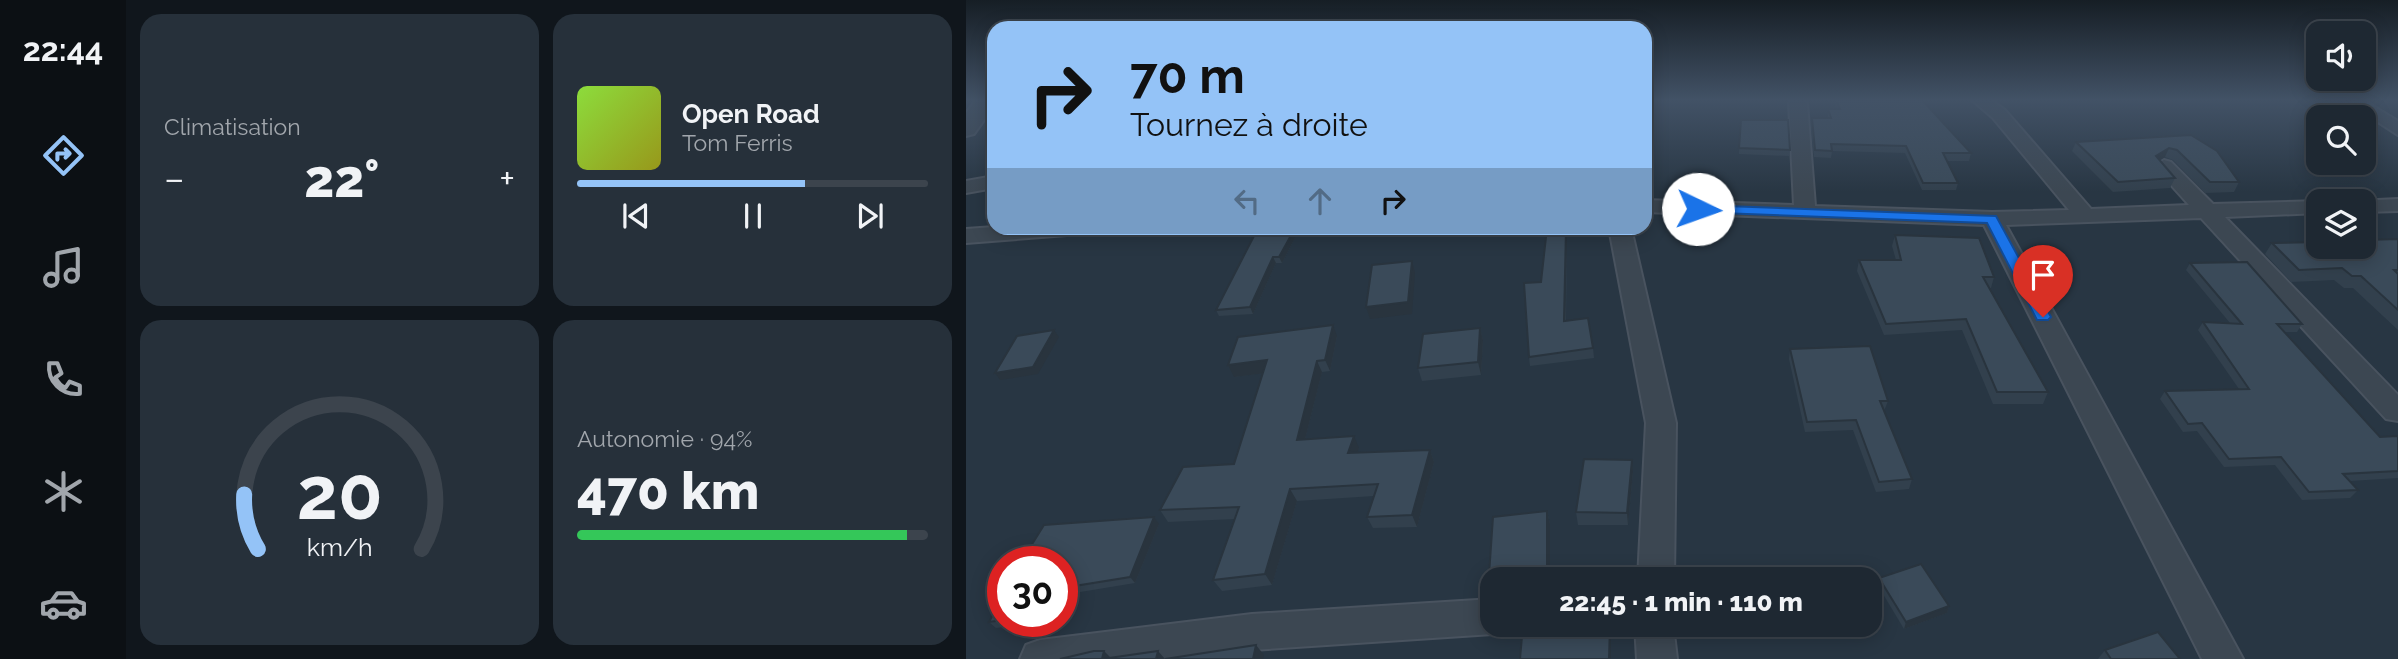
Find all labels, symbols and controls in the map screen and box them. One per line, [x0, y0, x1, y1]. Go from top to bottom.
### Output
map controls [2306, 21, 2376, 259]
button: sound [2306, 21, 2376, 91]
text: 22:44 [23, 31, 103, 68]
text: 70 m [1130, 47, 1245, 104]
icon: right [1015, 49, 1106, 140]
text: Open Road [682, 99, 820, 129]
button: search [2306, 105, 2376, 175]
text: Tournez à droite [1130, 106, 1368, 143]
text: Climatisation [164, 113, 301, 140]
text: Tom Ferris [682, 129, 793, 156]
icon: directions [39, 131, 88, 180]
text: 22° [304, 148, 380, 209]
text: − [164, 156, 184, 201]
text: + [499, 156, 515, 201]
position arrow [1661, 172, 1735, 246]
icon: left [1228, 182, 1266, 220]
icon: ahead [1301, 182, 1339, 220]
icon: right [1374, 182, 1412, 220]
button: layers [2306, 189, 2376, 259]
icon: previous [617, 197, 655, 235]
icon: pause [734, 197, 772, 235]
icon: next [851, 197, 889, 235]
icon: music [39, 243, 88, 292]
pin [2013, 245, 2073, 317]
icon: arrive [2024, 256, 2062, 294]
icon: phone [39, 355, 88, 404]
text: Autonomie · 94% [577, 425, 752, 452]
text: 20 [297, 451, 382, 536]
text: 470 km [577, 460, 759, 521]
icon: climate [39, 467, 88, 516]
text: km/h [307, 531, 372, 561]
speed limit sign: 30 [987, 546, 1078, 637]
icon: car [39, 579, 88, 628]
text: 22:45 · 1 min · 110 m [1559, 587, 1803, 617]

